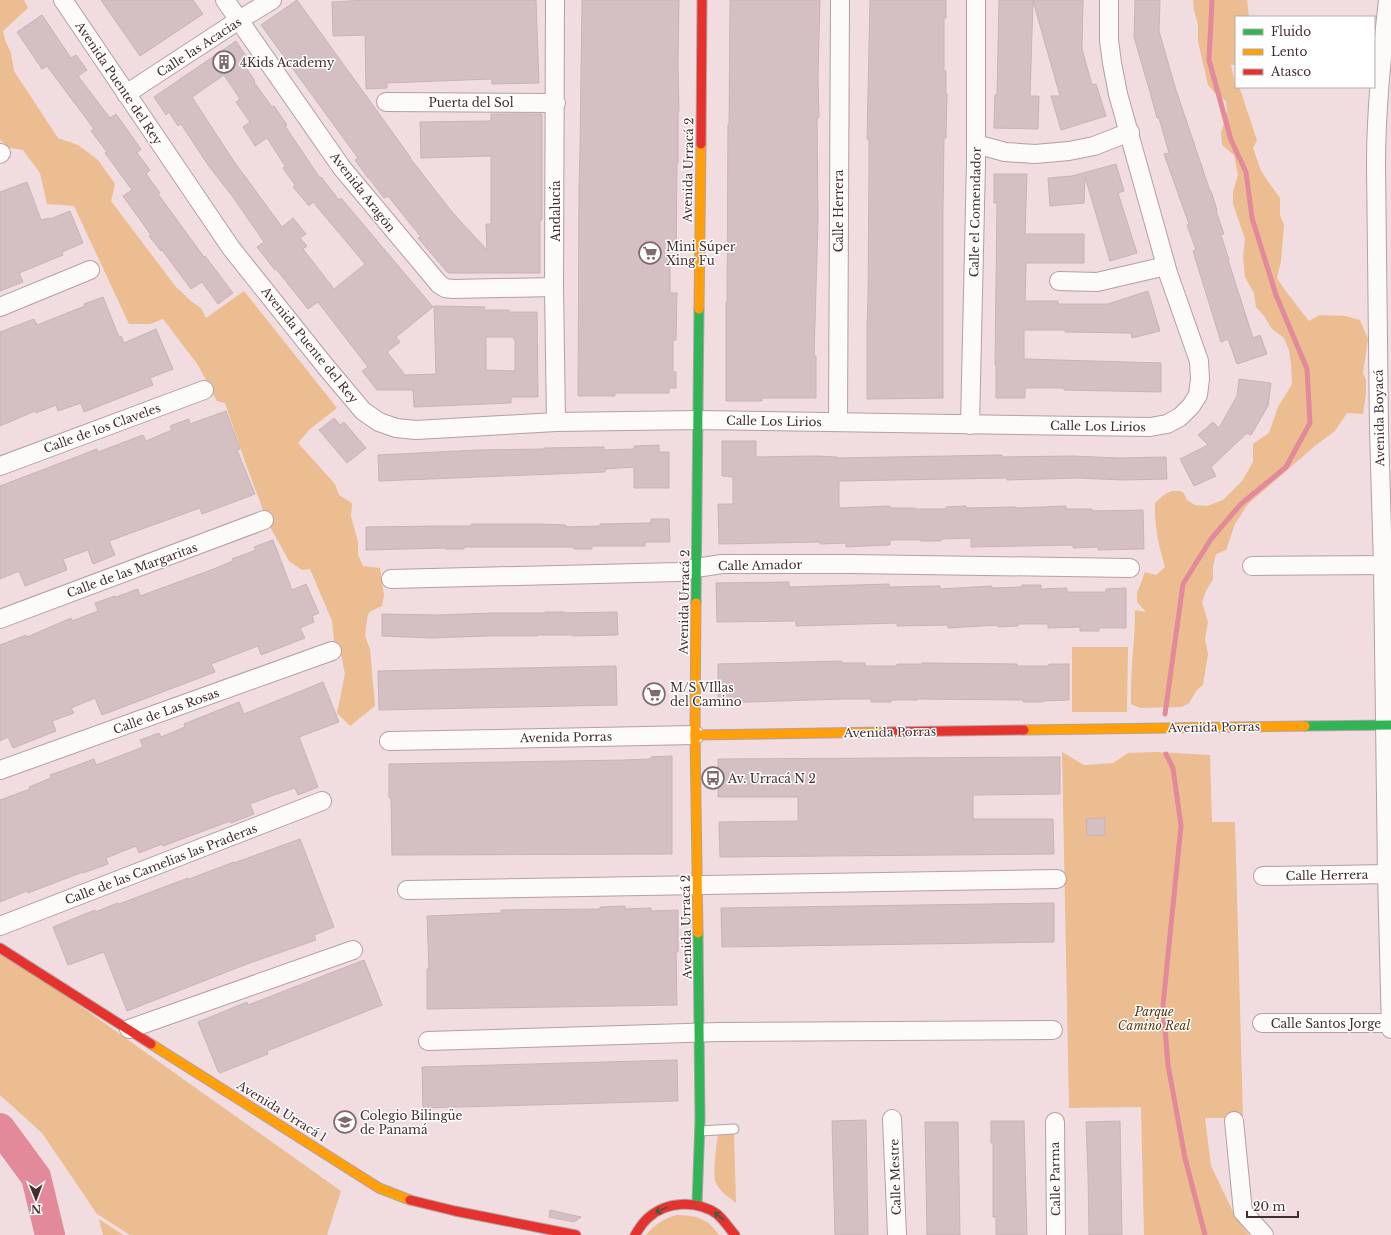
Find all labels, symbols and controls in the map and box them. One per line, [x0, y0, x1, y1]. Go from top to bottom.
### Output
street label: Calle las Acacias [154, 14, 244, 80]
legend [1235, 16, 1375, 88]
street label: Avenida Puente del Rey [72, 18, 166, 148]
text: Fluido [1271, 24, 1311, 39]
text: Lento [1271, 44, 1307, 59]
building icon: 4Kids Academy [211, 49, 237, 75]
place label: 4Kids Academy [240, 55, 335, 70]
text: Atasco [1270, 64, 1311, 79]
street label: Puerta del Sol [428, 95, 514, 110]
street label: Avenida Urracá 2 [680, 117, 696, 224]
street label: Calle el Comendador [966, 146, 984, 277]
street label: Avenida Aragón [327, 148, 399, 235]
street label: Calle Herrera [831, 169, 846, 252]
street label: Andalucía [548, 180, 563, 243]
place label: Mini Súper Xing Fu [666, 239, 736, 268]
supermarket icon: Mini Súper Xing Fu [637, 240, 663, 266]
street label: Avenida Puente del Rey [258, 283, 362, 406]
street label: Avenida Boyacá [1371, 369, 1387, 468]
street label: Calle de los Claveles [41, 400, 163, 456]
street label: Calle Los Lirios [726, 413, 822, 429]
street label: Calle Los Lirios [1050, 418, 1146, 434]
street label: Calle de las Margaritas [65, 539, 199, 601]
street label: Avenida Urracá 2 [676, 549, 692, 656]
street label: Calle Amador [718, 557, 803, 573]
place label: M/S VIllas del Camino [670, 680, 742, 709]
supermarket icon: M/S VIllas del Camino [641, 681, 667, 707]
street label: Calle de Las Rosas [111, 685, 221, 737]
street label: Avenida Porras [1167, 719, 1260, 735]
street label: Avenida Porras [843, 724, 936, 740]
street label: Avenida Porras [519, 729, 612, 745]
bus stop icon: Av. Urracá N 2 [700, 765, 726, 791]
place label: Av. Urracá N 2 [727, 771, 816, 786]
street label: Calle de las Camelias las Praderas [63, 820, 259, 908]
street label: Calle Herrera [1286, 867, 1369, 883]
street label: Avenida Urracá 2 [678, 874, 694, 981]
park label: Parque Camino Real [1118, 1004, 1190, 1033]
street label: Calle Santos Jorge [1271, 1016, 1381, 1031]
street label: Avenida Urracá 1 [234, 1077, 330, 1145]
place label: Colegio Bilingüe de Panamá [360, 1108, 463, 1137]
school or university icon: Colegio Bilingüe de Panamá [332, 1109, 358, 1135]
street label: Calle Mestre [886, 1138, 904, 1215]
street label: Calle Parma [1047, 1141, 1063, 1216]
north arrow [16, 1179, 56, 1219]
scale bar [1247, 1193, 1298, 1219]
text: 20 m [1253, 1199, 1285, 1214]
text: N [30, 1202, 41, 1216]
one-way arrow [655, 1207, 667, 1214]
one-way arrow [713, 1212, 724, 1221]

